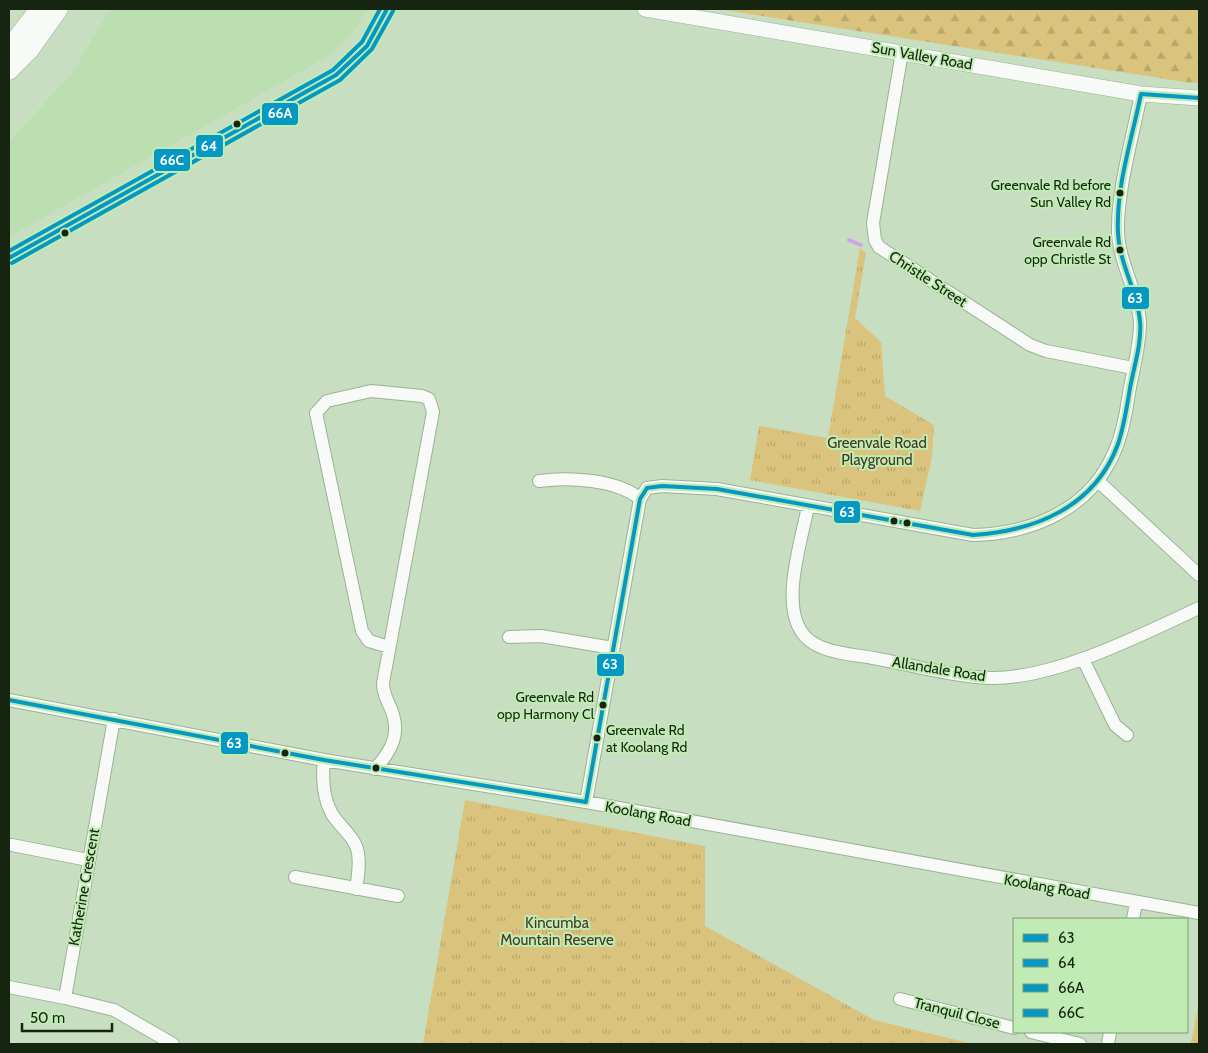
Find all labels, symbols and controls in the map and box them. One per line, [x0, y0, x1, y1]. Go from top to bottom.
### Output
street label: Sun Valley Road [870, 38, 974, 74]
line badge: 66A [261, 102, 299, 126]
text: 66A [268, 104, 292, 122]
unlabelled marker [232, 119, 242, 129]
line badge: 64 [195, 134, 224, 158]
text: 64 [201, 137, 217, 155]
line badge: 66C [153, 148, 191, 172]
text: 66C [160, 151, 185, 169]
place label: Greenvale Rd before Sun Valley Rd [991, 176, 1111, 211]
marker: Greenvale Rd before Sun Valley Rd [1115, 188, 1125, 198]
unlabelled marker [60, 228, 70, 238]
place label: Greenvale Rd opp Christle St [1024, 233, 1111, 268]
marker: Greenvale Rd opp Christle St [1115, 245, 1125, 255]
street label: Christle Street [886, 247, 970, 311]
line badge: 63 [1121, 286, 1150, 310]
text: 63 [1127, 289, 1143, 307]
park label: Greenvale Road Playground [827, 434, 927, 469]
line badge: 63 [833, 500, 861, 524]
text: 63 [839, 503, 855, 521]
unlabelled marker [889, 516, 899, 526]
unlabelled marker [902, 518, 912, 528]
line badge: 63 [596, 653, 625, 677]
street label: Allandale Road [891, 653, 987, 685]
text: 63 [602, 655, 618, 673]
place label: Greenvale Rd opp Harmony Cl [497, 688, 595, 723]
marker: Greenvale Rd opp Harmony Cl [598, 700, 608, 710]
place label: Greenvale Rd at Koolang Rd [606, 721, 687, 756]
line badge: 63 [220, 731, 249, 755]
marker: Greenvale Rd at Koolang Rd [592, 733, 602, 743]
text: 63 [226, 734, 242, 752]
unlabelled marker [280, 748, 290, 758]
unlabelled marker [371, 763, 381, 773]
street label: Koolang Road [604, 798, 692, 830]
street label: Katherine Crescent [65, 827, 103, 947]
street label: Koolang Road [1003, 871, 1091, 903]
park label: Kincumba Mountain Reserve [500, 914, 614, 949]
legend [1013, 918, 1188, 1033]
text: 63 [1058, 929, 1075, 947]
text: 64 [1058, 954, 1076, 972]
text: 66A [1058, 979, 1085, 997]
street label: Tranquil Close [912, 994, 1002, 1032]
scale bar [22, 1000, 112, 1032]
text: 66C [1058, 1004, 1084, 1022]
text: 50 m [30, 1009, 65, 1027]

